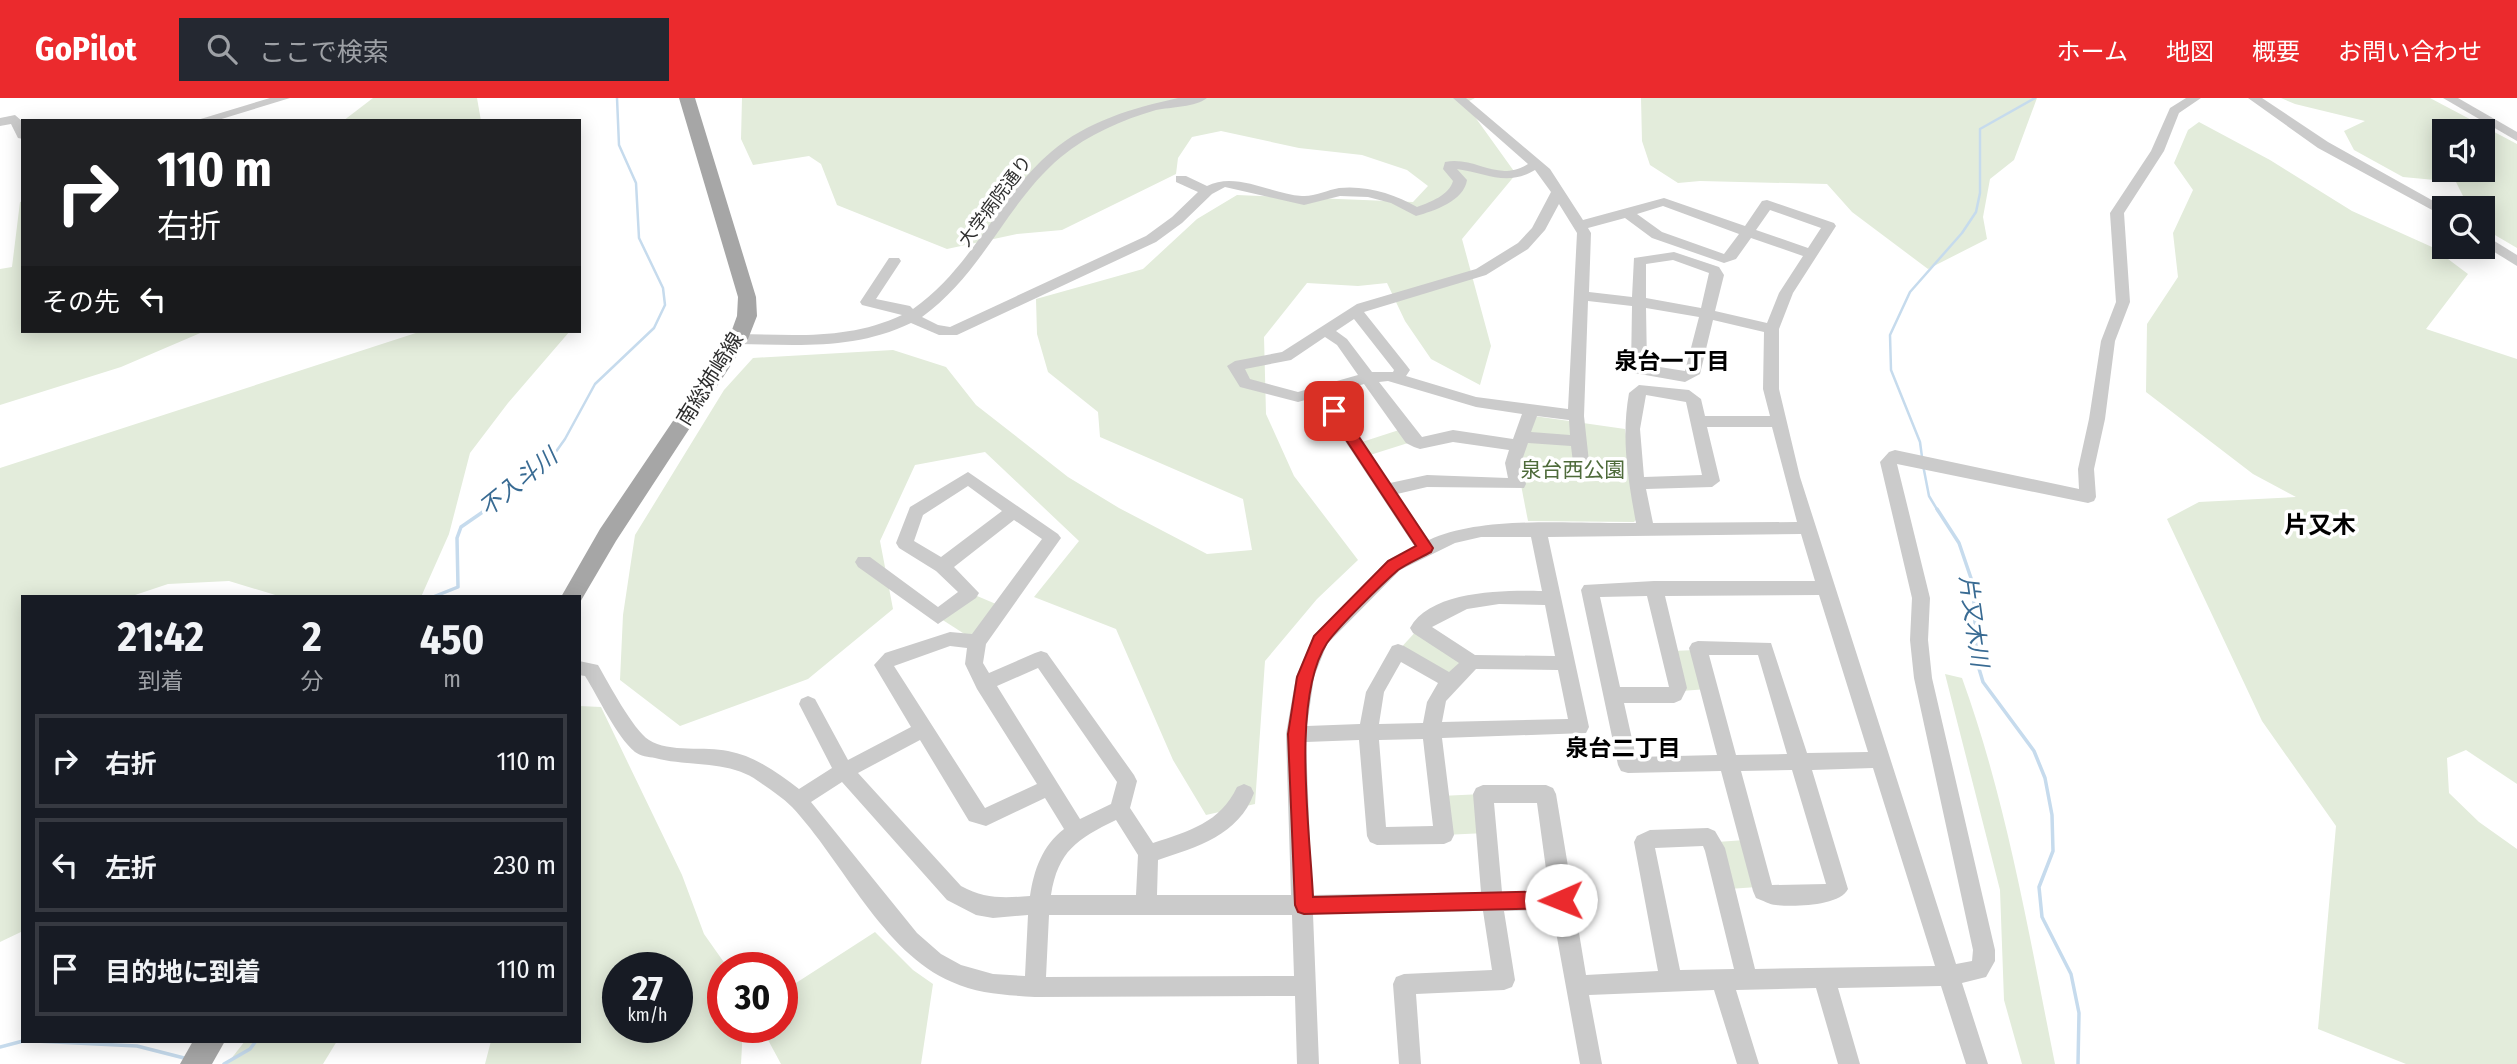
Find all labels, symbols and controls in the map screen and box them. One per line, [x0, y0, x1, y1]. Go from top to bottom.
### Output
search box [179, 18, 669, 81]
text: GoPilot [35, 29, 137, 69]
icon: search [203, 30, 241, 68]
text: ここで検索 [259, 37, 389, 68]
text: ホーム [2057, 38, 2128, 66]
text: 地図 [2166, 38, 2214, 66]
text: 概要 [2252, 38, 2300, 66]
text: お問い合わせ [2338, 38, 2482, 66]
map controls [2432, 119, 2495, 259]
button: sound [2432, 119, 2495, 182]
text: 110 m [157, 140, 272, 199]
icon: right [42, 147, 133, 238]
street label: 大学病院通り [954, 151, 1036, 251]
button: search [2432, 196, 2495, 259]
text: 右折 [157, 207, 221, 245]
icon: left [134, 280, 172, 318]
text: その先 [42, 287, 120, 318]
street label: 南総姉崎線 [671, 328, 749, 430]
district label: 泉台一丁目 [1615, 347, 1730, 375]
pin [1304, 381, 1364, 441]
icon: arrive [1315, 392, 1353, 430]
water label: 不入斗川 [473, 440, 565, 522]
park label: 泉台西公園 [1521, 457, 1626, 483]
district label: 片又木 [2284, 511, 2356, 539]
water label: 片又木川 [1954, 573, 1995, 671]
text: 21:42 [117, 612, 204, 662]
text: 2 [302, 612, 322, 662]
text: 450 [420, 615, 485, 665]
text: m [443, 665, 461, 693]
text: 到着 [138, 667, 184, 695]
text: 分 [300, 667, 323, 695]
district label: 泉台二丁目 [1566, 734, 1681, 762]
icon: right [46, 742, 84, 780]
text: 110 m [496, 746, 556, 777]
text: 右折 [105, 749, 157, 780]
icon: left [46, 846, 84, 884]
text: 230 m [493, 850, 556, 881]
text: 左折 [105, 853, 157, 884]
position arrow [1524, 863, 1598, 937]
icon: arrive [46, 950, 84, 988]
speed limit sign: 30 [707, 952, 798, 1043]
text: 110 m [496, 954, 556, 985]
text: 目的地に到着 [105, 957, 261, 988]
text: 27 [632, 967, 663, 1009]
text: km/h [627, 1004, 668, 1026]

